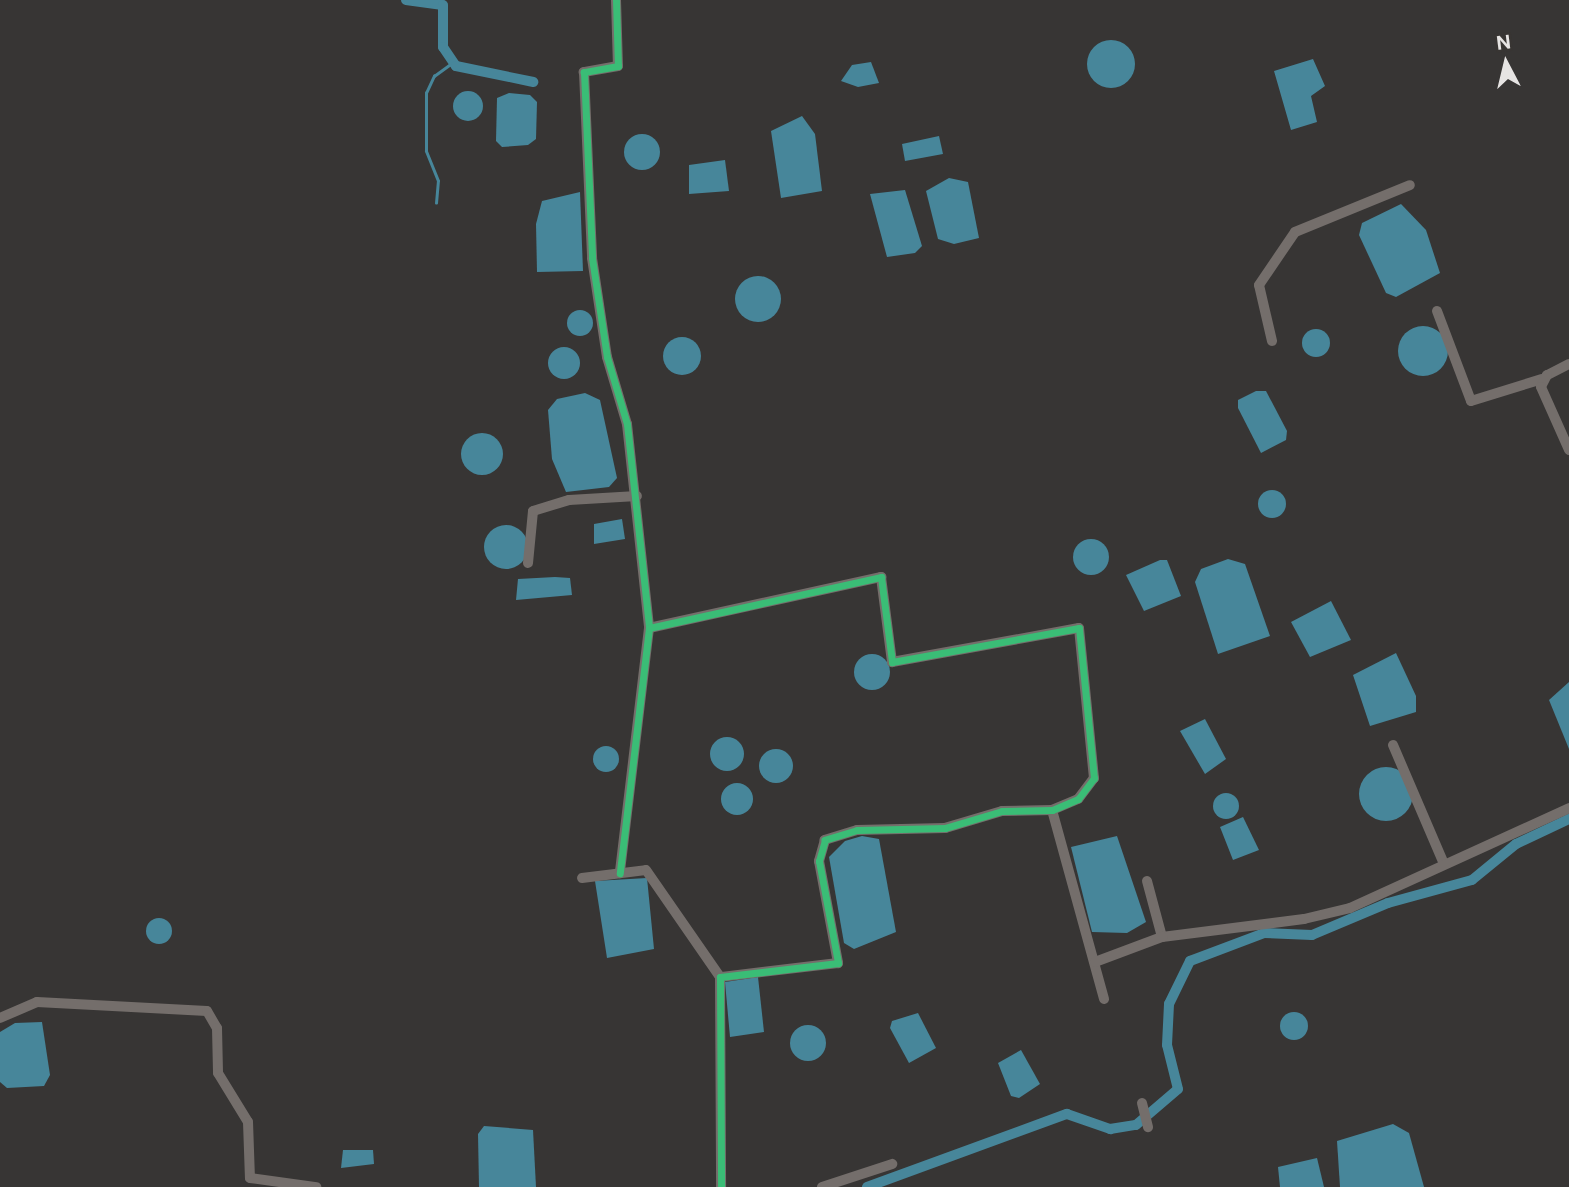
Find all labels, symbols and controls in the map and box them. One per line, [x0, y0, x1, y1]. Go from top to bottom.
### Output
north arrow [1471, 28, 1541, 98]
text: N [1495, 30, 1512, 54]

